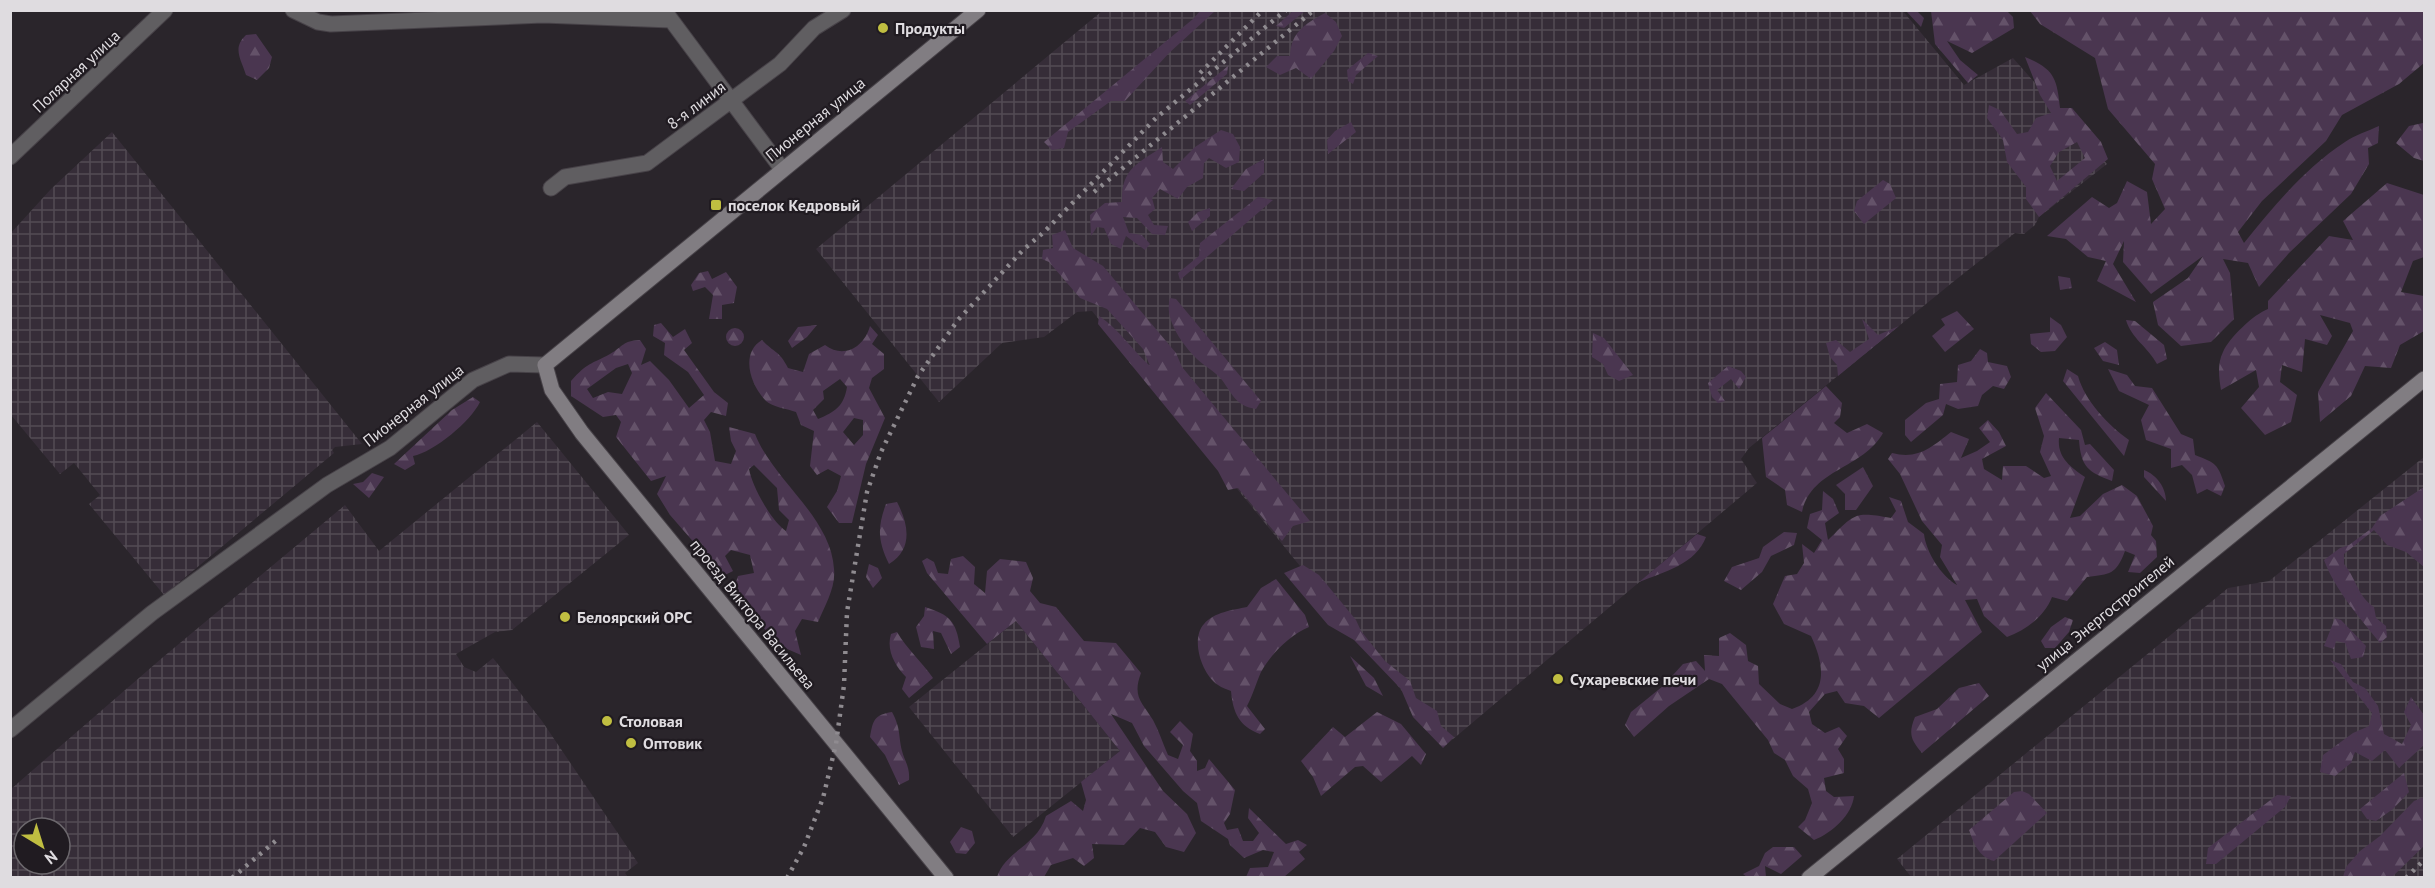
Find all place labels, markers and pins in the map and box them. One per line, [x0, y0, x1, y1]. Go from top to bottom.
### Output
place label: Продукты [895, 18, 965, 38]
marker: Продукты [876, 21, 890, 35]
place label: поселок Кедровый [728, 195, 860, 215]
marker: поселок Кедровый [709, 198, 723, 212]
place label: Белоярский ОРС [577, 607, 692, 627]
marker: Белоярский ОРС [558, 610, 572, 624]
place label: Сухаревские печи [1570, 669, 1696, 689]
marker: Сухаревские печи [1551, 672, 1565, 686]
place label: Столовая [619, 711, 683, 731]
marker: Столовая [600, 714, 614, 728]
place label: Оптовик [643, 733, 702, 753]
marker: Оптовик [624, 736, 638, 750]

